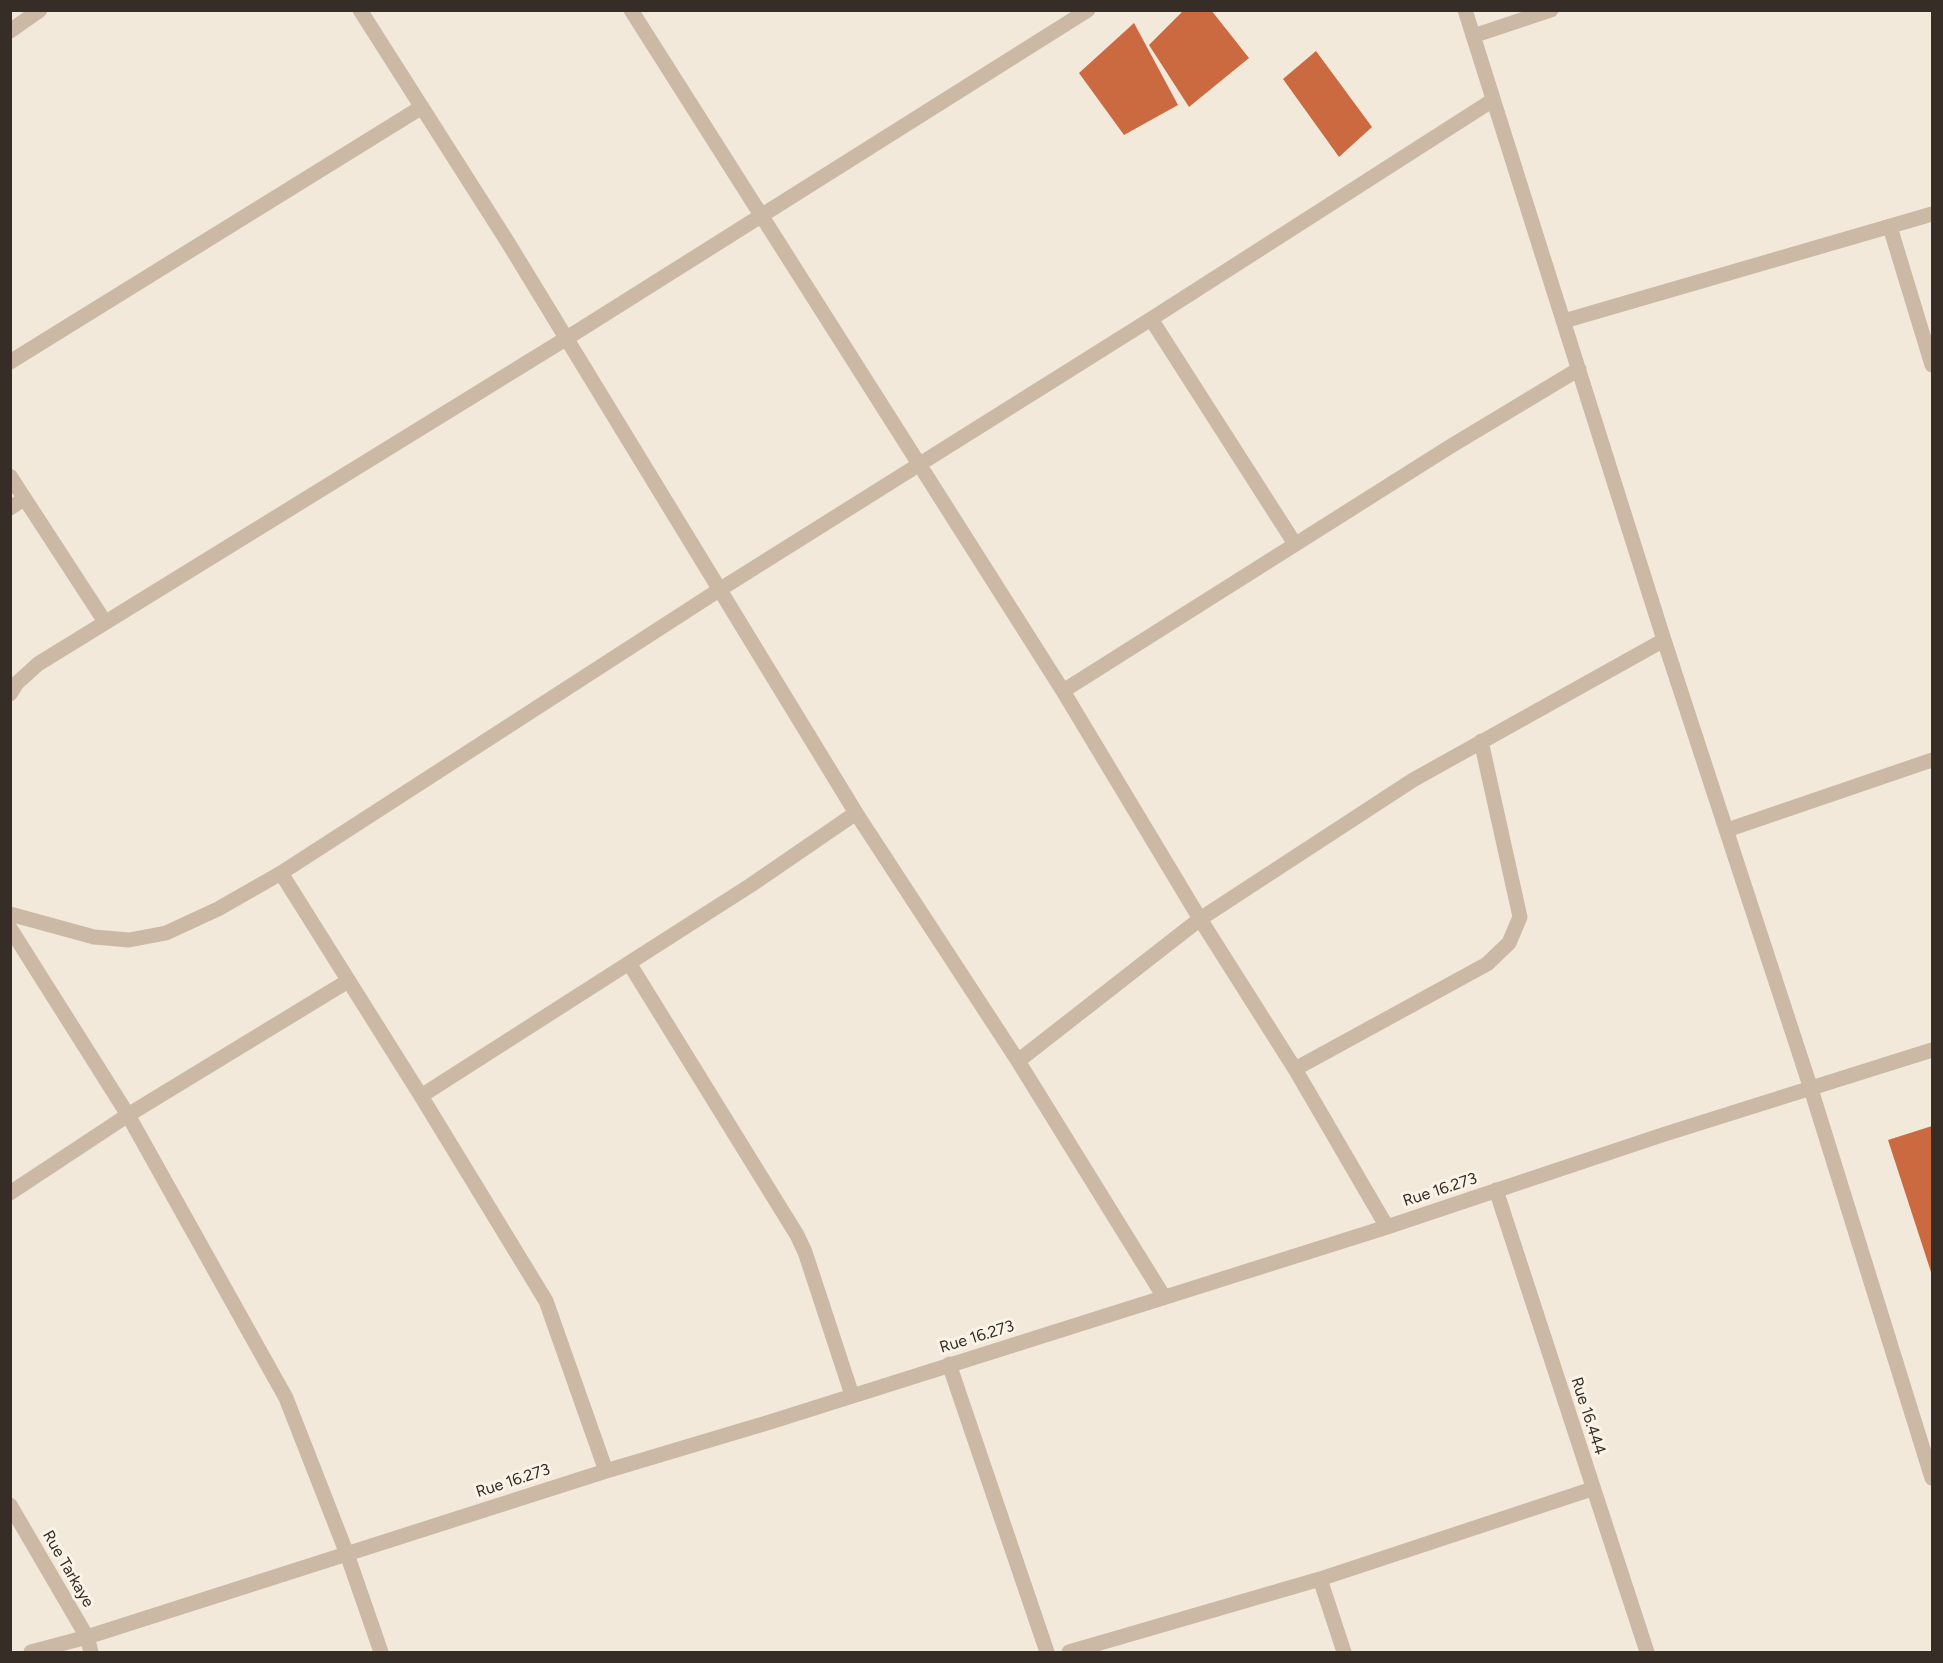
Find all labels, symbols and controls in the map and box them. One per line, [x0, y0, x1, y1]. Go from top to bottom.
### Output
street label: Rue 16.273 [1400, 1169, 1480, 1211]
street label: Rue 16.273 [937, 1317, 1017, 1357]
street label: Rue 16.444 [1566, 1375, 1610, 1457]
street label: Rue 16.273 [473, 1460, 553, 1502]
street label: Rue Tarkaye [38, 1527, 98, 1611]

